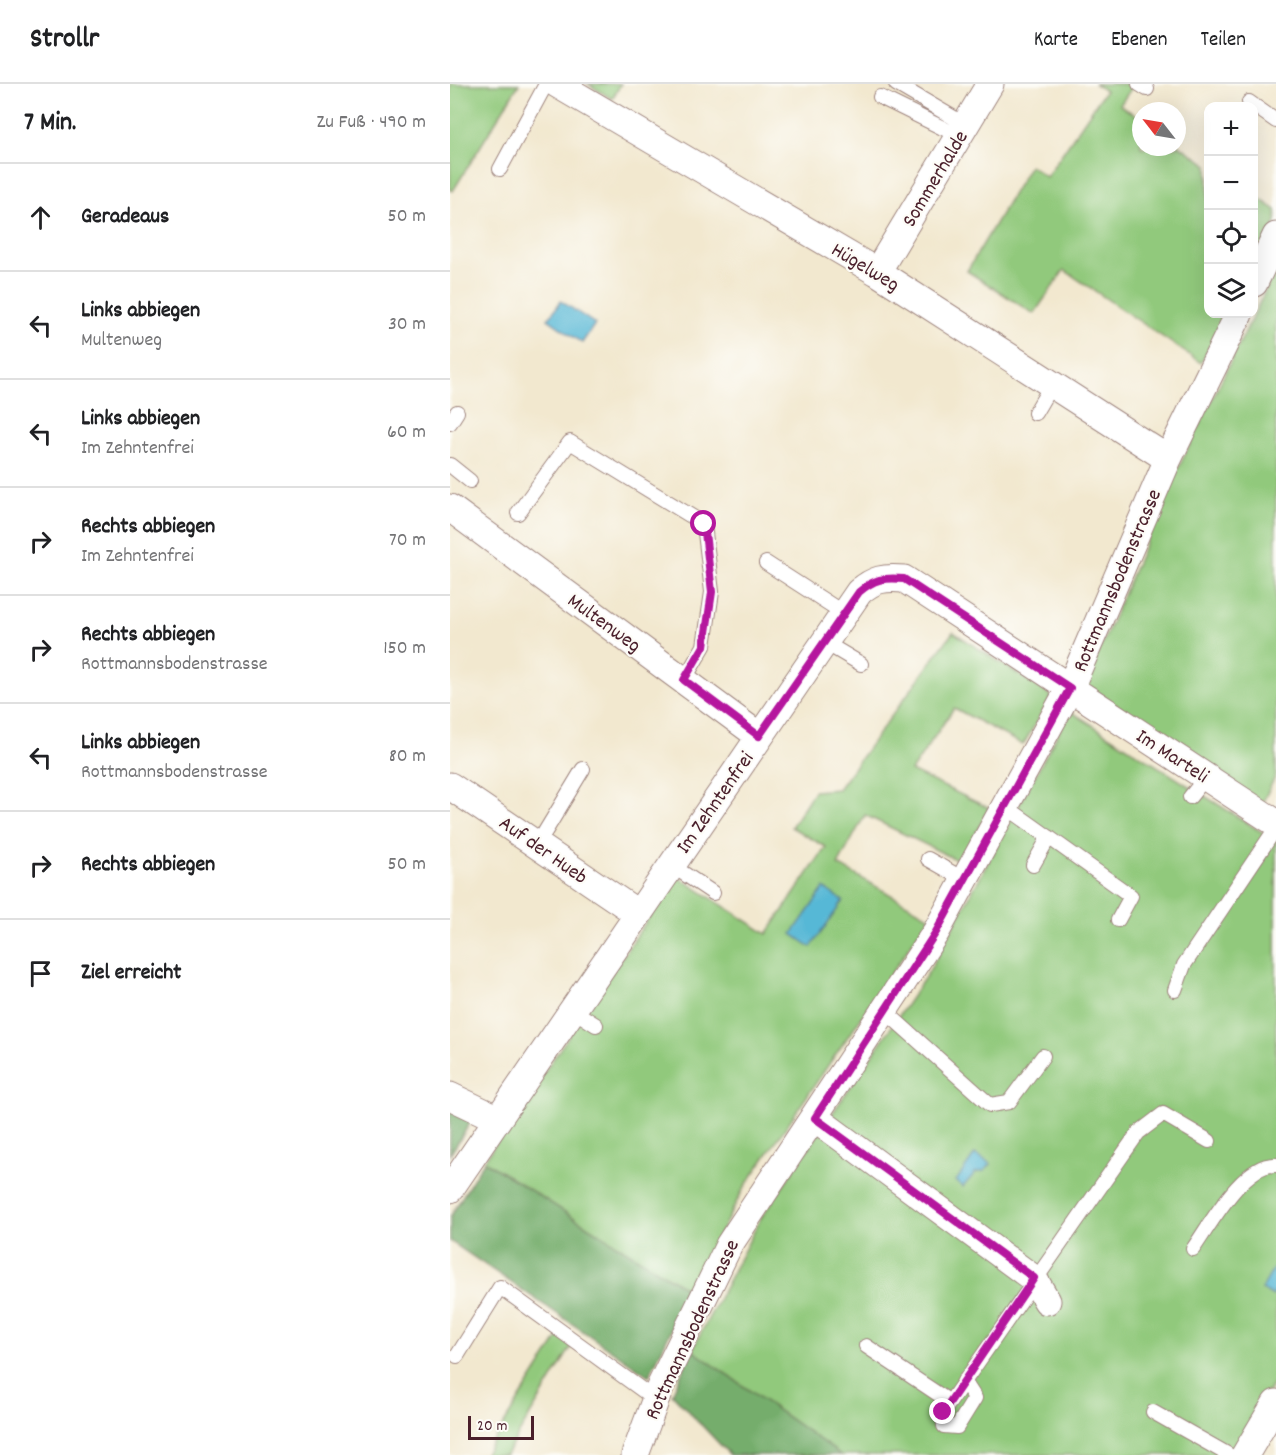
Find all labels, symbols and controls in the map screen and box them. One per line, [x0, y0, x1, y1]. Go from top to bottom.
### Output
text: Strollr [30, 21, 99, 61]
text: Karte [1034, 26, 1078, 56]
text: Ebenen [1111, 26, 1168, 56]
text: Teilen [1201, 26, 1246, 56]
north arrow [1132, 102, 1186, 156]
map controls [1204, 102, 1258, 318]
button: + [1204, 102, 1258, 156]
text: 7 Min. [24, 105, 76, 142]
text: Zu Fuß · 490 m [317, 109, 426, 137]
street label: Sommerhalde [896, 126, 977, 234]
button: − [1204, 156, 1258, 210]
icon: ahead [24, 201, 57, 234]
text: Geradeaus [81, 202, 169, 233]
text: 50 m [388, 203, 426, 231]
button: locate [1204, 210, 1258, 264]
street label: Hügelweg [824, 236, 904, 301]
button: layers [1204, 264, 1258, 318]
text: Links abbiegen [81, 296, 200, 327]
icon: left [24, 309, 57, 342]
text: 30 m [388, 311, 426, 339]
text: Multenweg [81, 327, 162, 355]
text: Links abbiegen [81, 404, 200, 435]
icon: left [24, 417, 57, 450]
text: 60 m [387, 419, 426, 447]
text: Im Zehntenfrei [81, 435, 194, 463]
street label: Rottmannsbodenstrasse [1067, 485, 1171, 677]
route start [690, 510, 716, 536]
text: Rechts abbiegen [81, 512, 215, 543]
icon: right [24, 525, 57, 558]
text: 70 m [389, 527, 426, 555]
text: Im Zehntenfrei [81, 543, 194, 571]
street label: Multenweg [560, 587, 646, 662]
text: Rechts abbiegen [81, 620, 215, 651]
icon: right [24, 633, 57, 666]
text: 150 m [383, 635, 426, 663]
text: Rottmannsbodenstrasse [81, 651, 268, 679]
street label: Im Marteli [1129, 723, 1214, 792]
text: Links abbiegen [81, 728, 200, 759]
icon: left [24, 741, 57, 774]
text: 80 m [389, 743, 426, 771]
street label: Im Zehntenfrei [670, 746, 763, 861]
text: Rottmannsbodenstrasse [81, 759, 268, 787]
street label: Auf der Hueb [492, 810, 593, 893]
icon: right [24, 849, 57, 882]
text: Rechts abbiegen [81, 850, 215, 881]
text: 50 m [388, 851, 426, 879]
icon: arrive [24, 957, 57, 990]
text: Ziel erreicht [81, 958, 181, 989]
street label: Rottmannsbodenstrasse [639, 1235, 749, 1425]
route end [929, 1398, 955, 1424]
scale bar [468, 1413, 534, 1440]
text: 20 m [477, 1415, 507, 1438]

